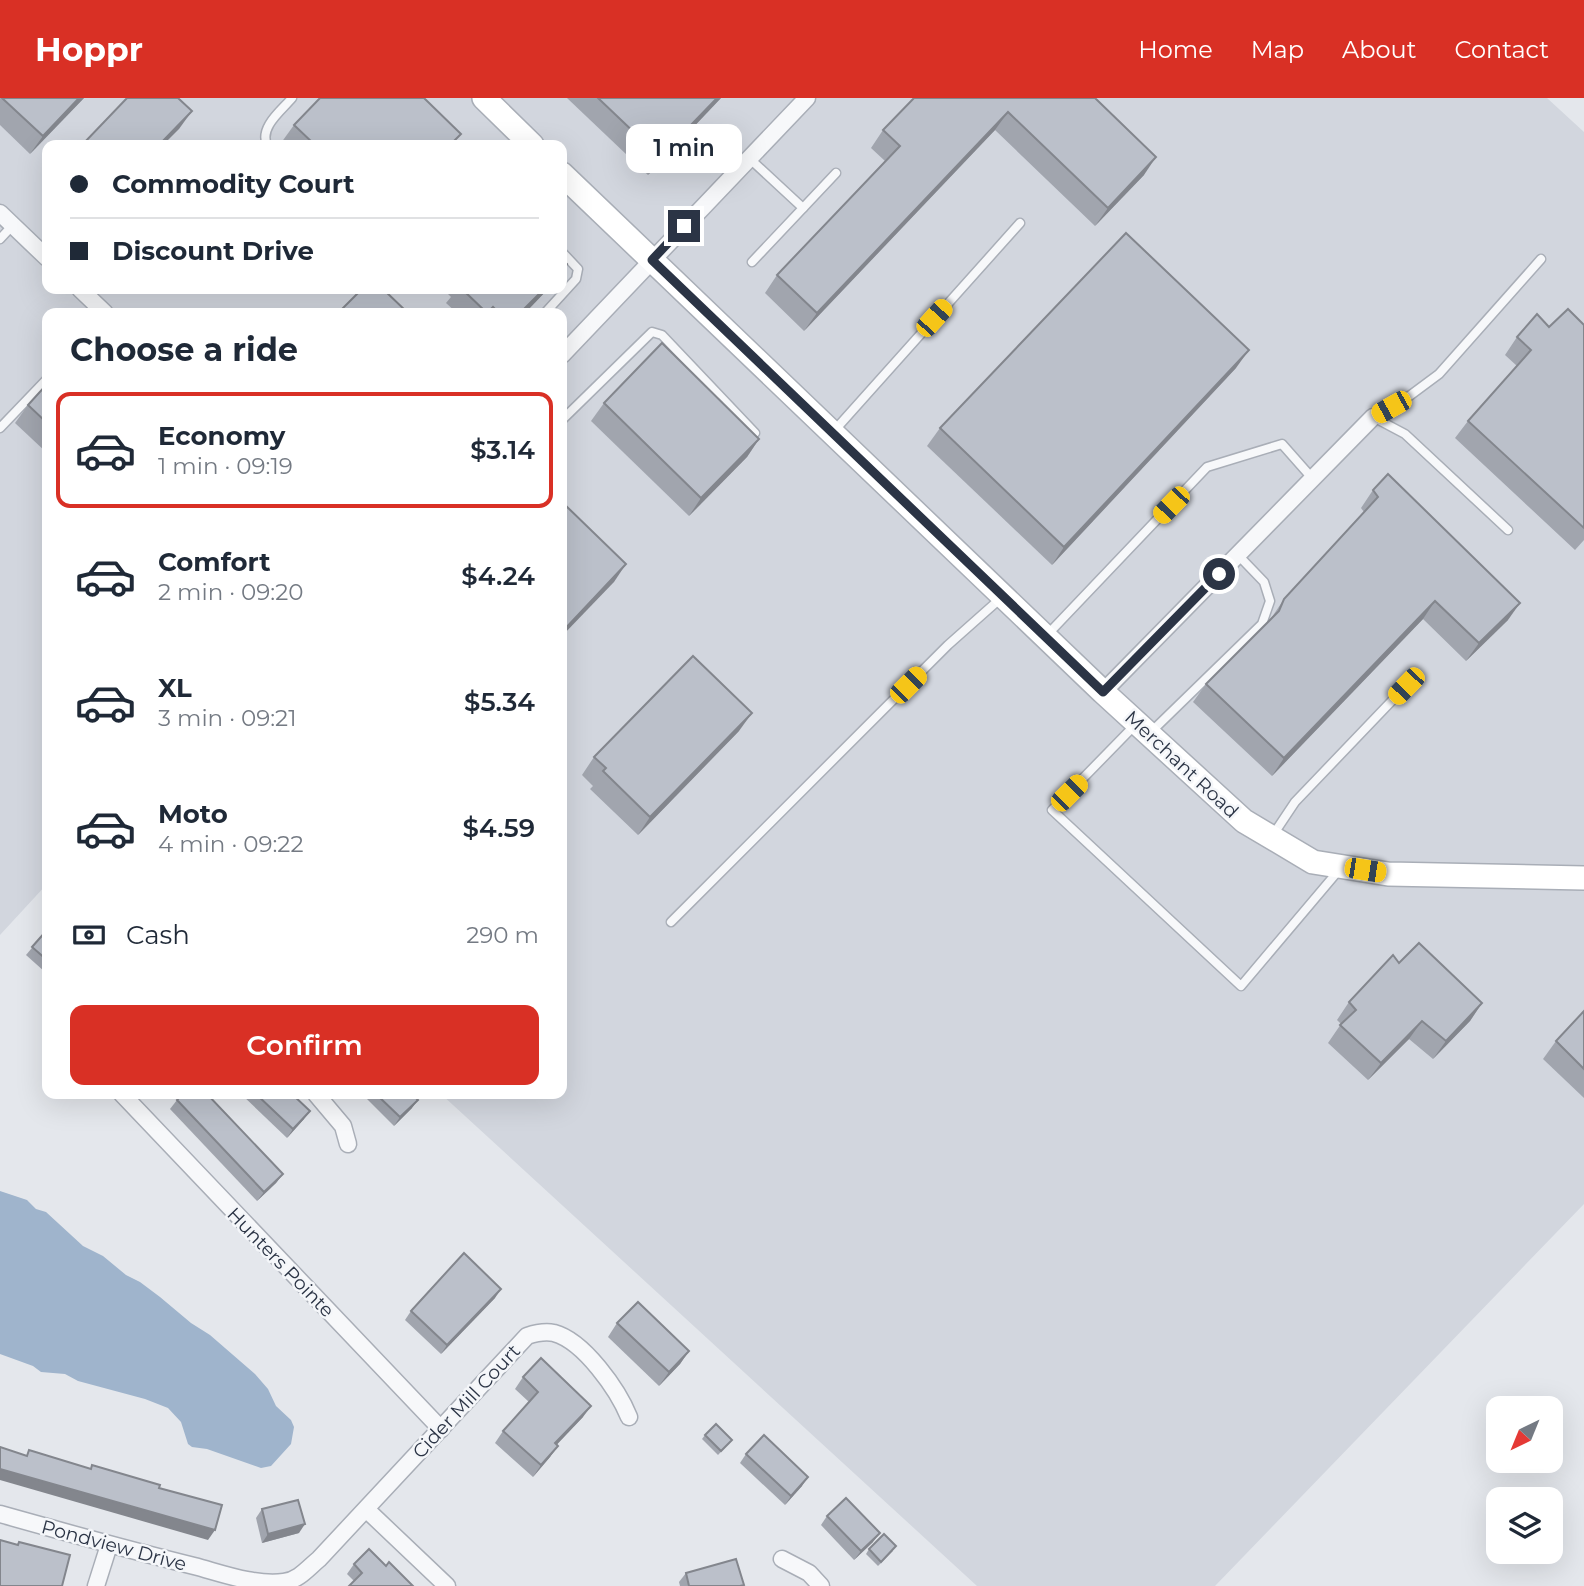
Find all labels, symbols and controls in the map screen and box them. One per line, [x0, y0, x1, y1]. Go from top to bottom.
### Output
text: Hoppr [35, 29, 143, 69]
text: Home [1138, 35, 1213, 64]
text: Map [1251, 35, 1304, 64]
text: About [1342, 35, 1416, 64]
text: Contact [1454, 35, 1549, 64]
callout: 1 min [626, 124, 742, 174]
text: 1 min [653, 134, 715, 162]
text: Commodity Court [112, 168, 355, 200]
route end [668, 210, 700, 242]
text: Discount Drive [112, 235, 314, 267]
car [913, 295, 956, 341]
text: Choose a ride [70, 330, 298, 369]
car [1368, 388, 1415, 426]
icon: car [74, 419, 137, 482]
text: Economy [158, 420, 285, 452]
text: $3.14 [470, 434, 535, 466]
text: 1 min · 09:19 [158, 452, 293, 480]
car [1149, 483, 1194, 527]
icon: car [74, 545, 137, 608]
text: Comfort [158, 546, 270, 578]
route start [1203, 558, 1235, 590]
text: $4.24 [461, 560, 535, 592]
text: 2 min · 09:20 [158, 578, 303, 606]
car [886, 663, 931, 707]
car [1384, 664, 1429, 708]
icon: car [74, 671, 137, 734]
text: XL [158, 672, 192, 704]
text: $5.34 [464, 686, 535, 718]
text: 3 min · 09:21 [158, 704, 296, 732]
street label: Merchant Road [1120, 706, 1243, 823]
car [1047, 771, 1092, 815]
icon: car [74, 797, 137, 860]
text: Moto [158, 798, 228, 830]
text: $4.59 [462, 812, 535, 844]
text: 4 min · 09:22 [158, 830, 303, 858]
car [1343, 856, 1388, 884]
icon: cash [70, 916, 108, 954]
text: Cash [126, 919, 190, 951]
text: 290 m [466, 921, 539, 949]
button: Confirm [70, 1005, 539, 1085]
street label: Hunters Pointe [222, 1203, 339, 1322]
street label: Cider Mill Court [408, 1339, 525, 1463]
north arrow [1486, 1396, 1563, 1474]
map controls [1486, 1396, 1563, 1564]
button: layers [1486, 1487, 1563, 1564]
street label: Pondview Drive [39, 1515, 189, 1576]

